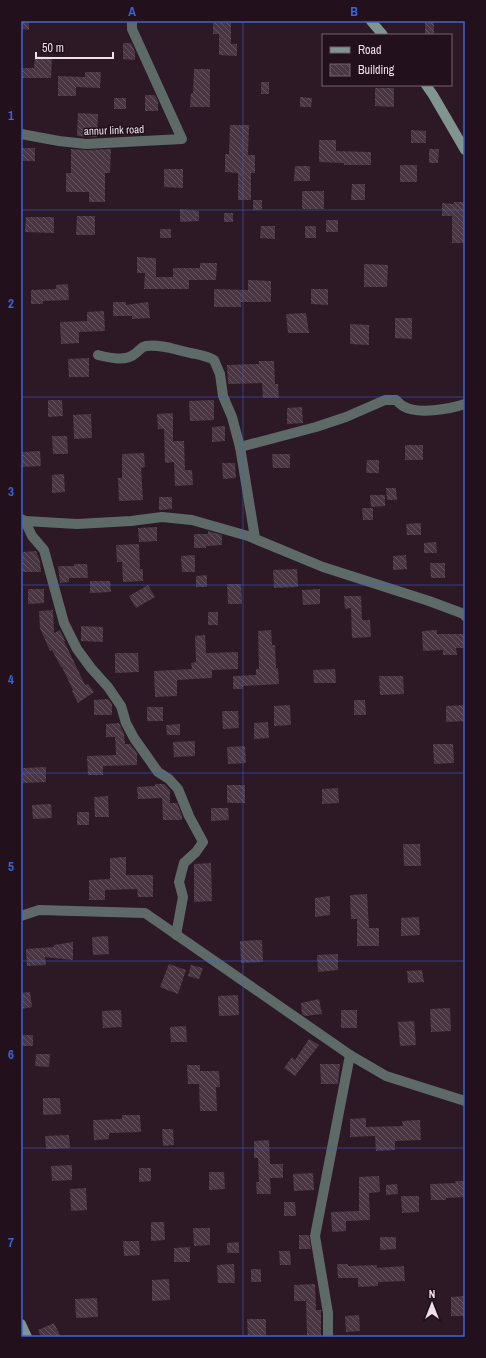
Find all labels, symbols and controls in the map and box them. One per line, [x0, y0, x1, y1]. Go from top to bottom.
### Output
text: A [128, 3, 136, 20]
text: B [350, 3, 358, 20]
scale bar [36, 34, 113, 60]
legend [322, 34, 452, 86]
text: 50 m [42, 40, 64, 56]
text: Road [358, 42, 382, 58]
text: Building [358, 62, 395, 78]
text: 1 [8, 107, 14, 124]
street label: annur link road [84, 122, 144, 138]
text: 2 [8, 295, 14, 312]
text: 3 [8, 483, 14, 500]
text: 4 [8, 671, 14, 688]
text: 5 [8, 858, 14, 875]
text: 6 [8, 1046, 14, 1063]
text: 7 [8, 1234, 14, 1251]
north arrow [412, 1284, 452, 1324]
text: N [429, 1287, 435, 1301]

